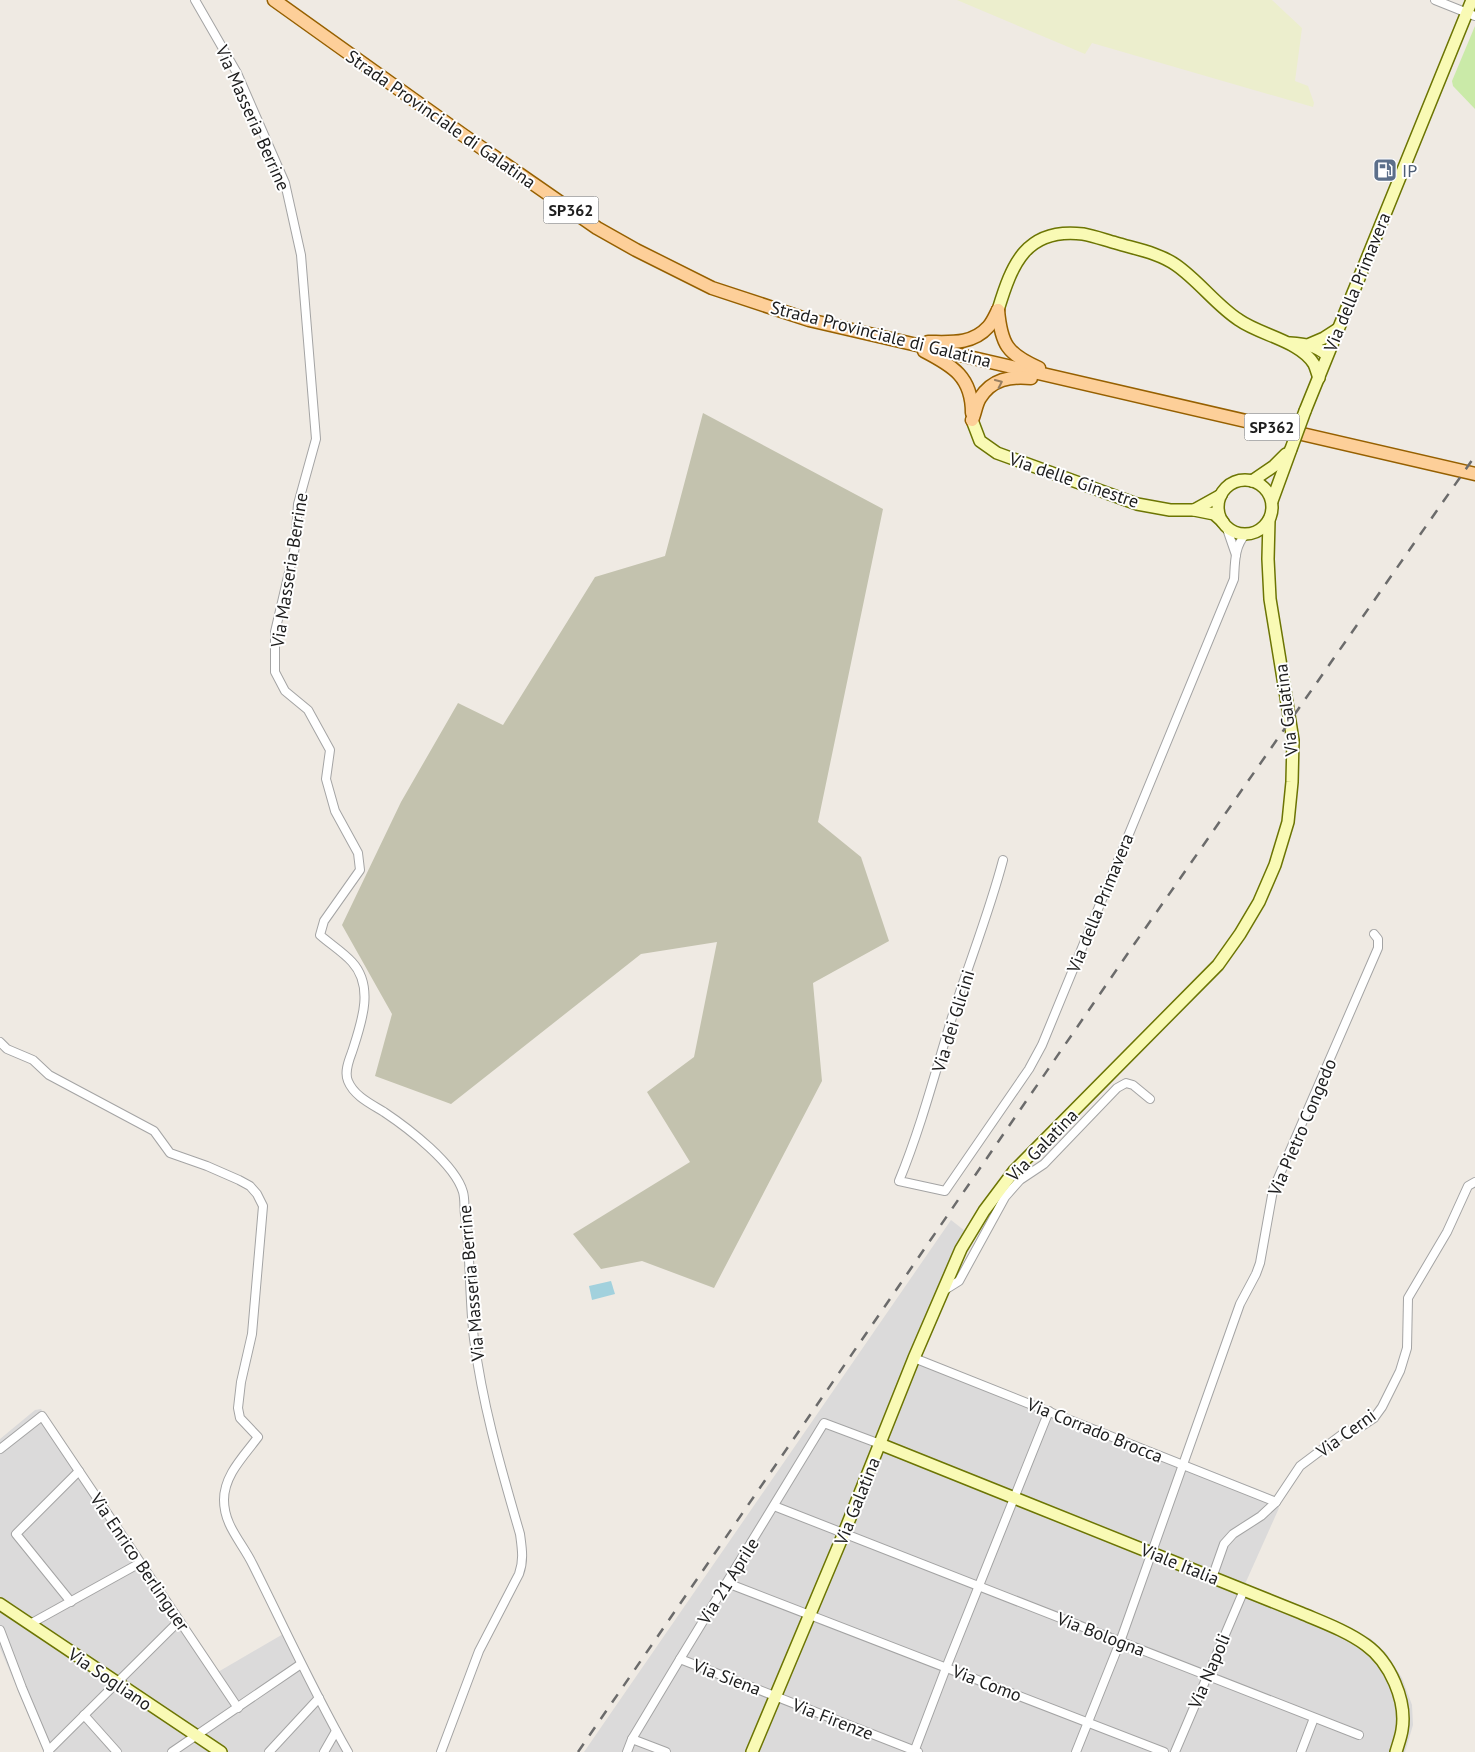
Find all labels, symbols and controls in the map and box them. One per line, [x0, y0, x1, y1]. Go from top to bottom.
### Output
street label: Via Masseria Berrine [210, 41, 295, 194]
street label: Strada Provinciale di Galatina [342, 45, 540, 193]
fuel station icon: IP [1372, 157, 1398, 183]
place label: IP [1402, 159, 1417, 182]
road number: SP362 [544, 196, 598, 224]
street label: Via della Primavera [1318, 209, 1395, 356]
street label: Strada Provinciale di Galatina [768, 295, 994, 373]
one-way arrow [994, 378, 1003, 389]
road number: SP362 [1244, 414, 1300, 441]
street label: Via delle Ginestre [1005, 447, 1142, 513]
street label: Via Masseria Berrine [265, 491, 313, 650]
street label: Via Galatina [1269, 663, 1303, 758]
street label: Via della Primavera [1061, 830, 1138, 977]
street label: Via dei Glicini [926, 967, 979, 1076]
street label: Via Pietro Congedo [1262, 1055, 1341, 1200]
street label: Via Galatina [1001, 1104, 1082, 1187]
street label: Via Masseria Berrine [453, 1204, 489, 1363]
street label: Via Corrado Brocca [1023, 1392, 1166, 1468]
street label: Via Cerni [1311, 1404, 1380, 1463]
street label: Via Galatina [829, 1454, 885, 1549]
street label: Via Enrico Berlinguer [85, 1488, 195, 1635]
street label: Via 21 Aprile [692, 1533, 764, 1630]
street label: Viale Italia [1137, 1538, 1223, 1590]
street label: Via Bologna [1053, 1606, 1148, 1661]
street label: Via Napoli [1183, 1630, 1235, 1713]
street label: Via Sogliano [63, 1642, 156, 1715]
street label: Via Siena [689, 1653, 764, 1700]
street label: Via Como [948, 1659, 1025, 1707]
street label: Via Firenze [788, 1693, 877, 1745]

